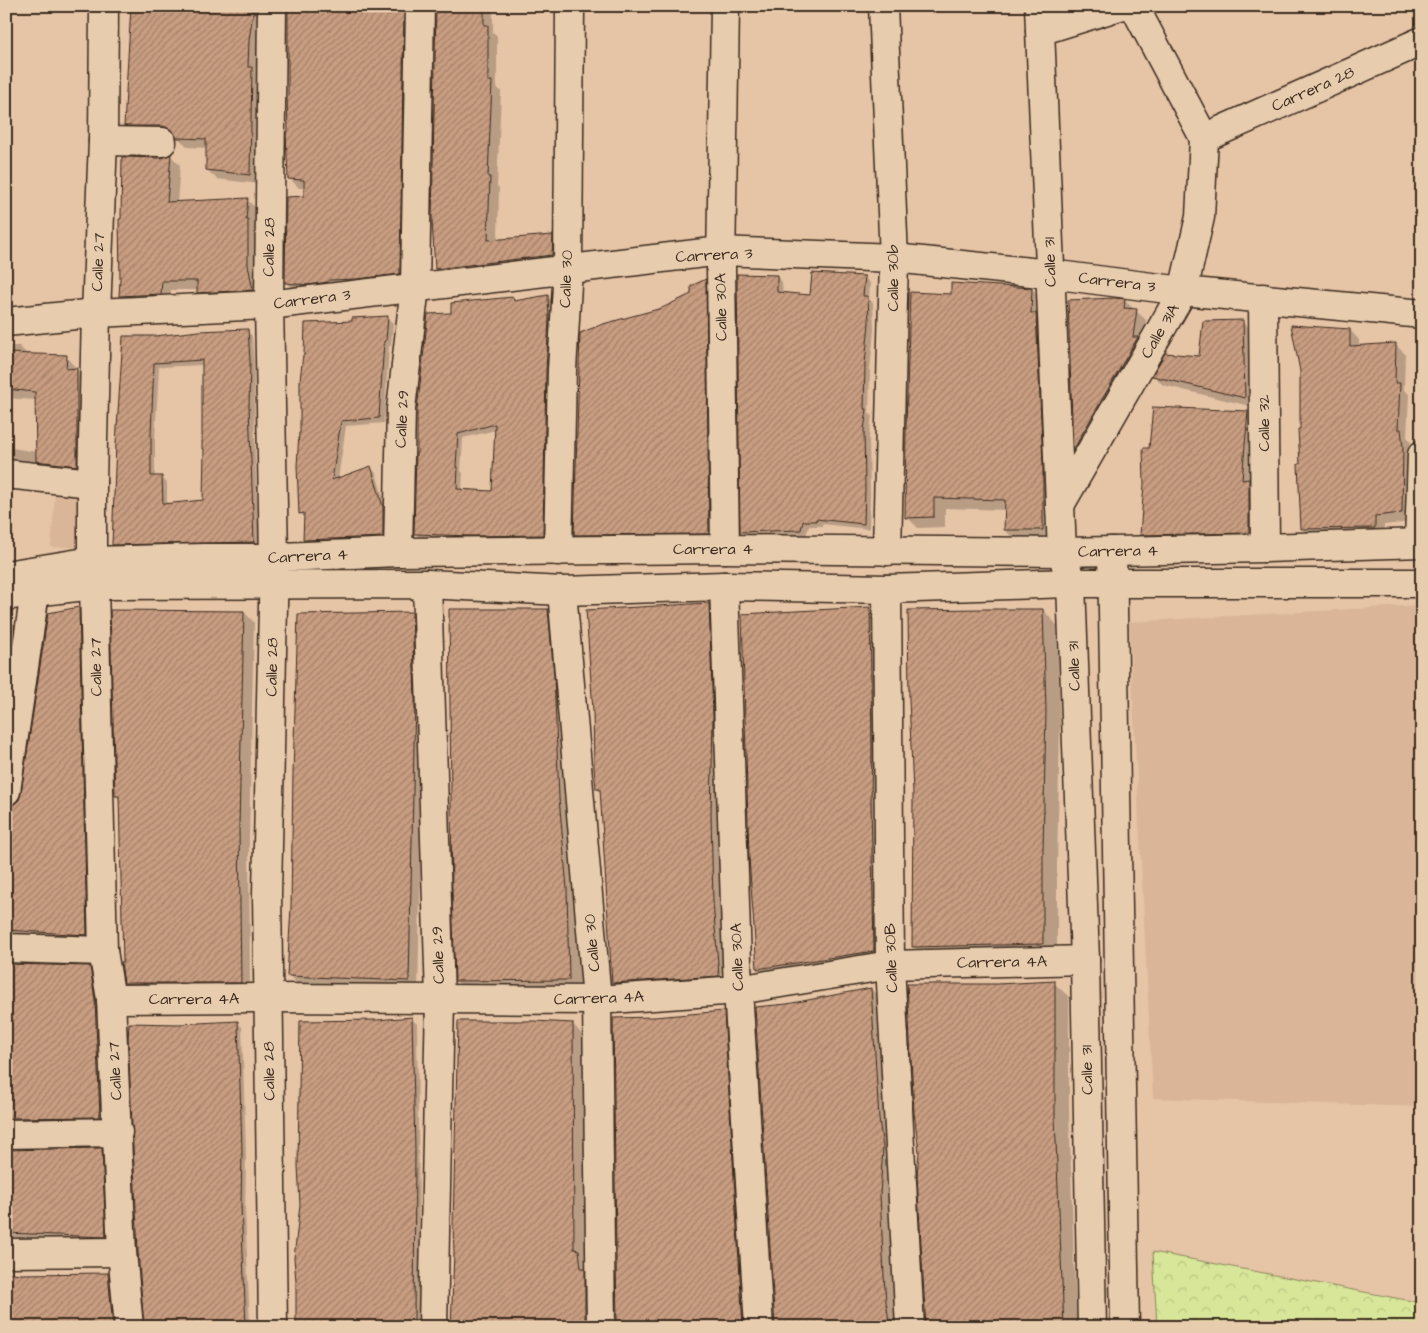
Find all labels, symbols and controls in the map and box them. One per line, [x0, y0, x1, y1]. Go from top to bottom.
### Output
street label: Carrera 28 [1268, 61, 1358, 117]
street label: Calle 28 [257, 217, 281, 277]
street label: Calle 27 [86, 232, 110, 292]
street label: Calle 31 [1038, 237, 1062, 287]
street label: Carrera 3 [675, 242, 753, 268]
street label: Calle 30b [882, 245, 904, 311]
street label: Calle 30 [554, 250, 578, 308]
street label: Carrera 3 [1077, 266, 1157, 298]
street label: Calle 30A [709, 273, 733, 341]
street label: Carrera 3 [272, 283, 352, 315]
street label: Calle 31A [1135, 300, 1185, 362]
street label: Calle 29 [390, 390, 414, 448]
street label: Calle 32 [1253, 395, 1275, 451]
street label: Carrera 4 [673, 538, 753, 560]
street label: Carrera 4 [1078, 539, 1158, 563]
street label: Carrera 4 [267, 543, 349, 569]
street label: Calle 27 [84, 637, 108, 696]
street label: Calle 28 [260, 637, 284, 697]
street label: Calle 31 [1062, 641, 1086, 691]
street label: Calle 30 [579, 913, 605, 973]
street label: Calle 30B [879, 922, 903, 993]
street label: Calle 30A [725, 923, 749, 991]
street label: Calle 29 [426, 926, 450, 984]
street label: Carrera 4A [957, 950, 1047, 974]
street label: Carrera 4A [553, 985, 645, 1011]
street label: Carrera 4A [149, 988, 239, 1010]
street label: Calle 27 [102, 1041, 128, 1101]
street label: Calle 28 [257, 1041, 281, 1101]
street label: Calle 31 [1076, 1045, 1098, 1095]

